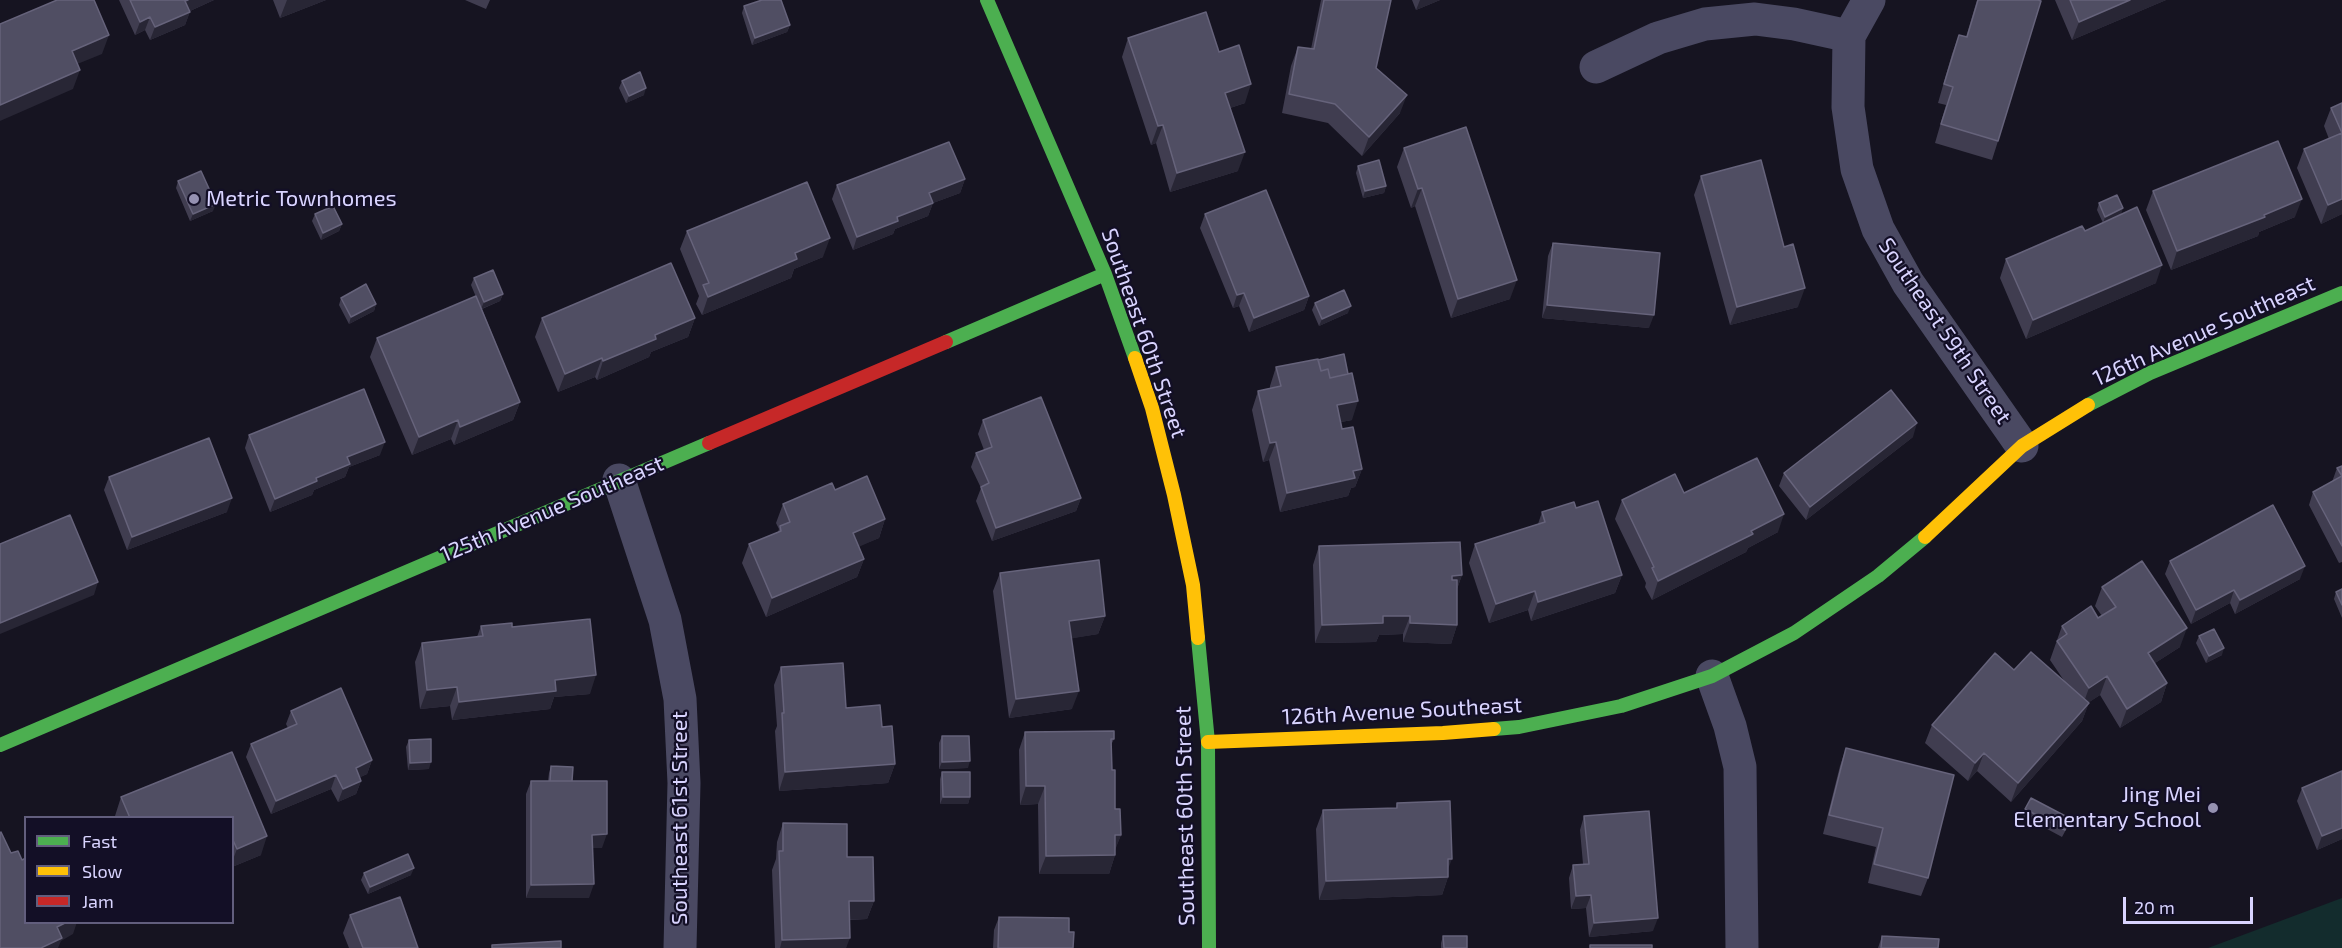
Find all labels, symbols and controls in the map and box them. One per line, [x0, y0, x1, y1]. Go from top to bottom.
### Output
place label: Metric Townhomes [206, 186, 397, 212]
marker: Metric Townhomes [187, 192, 201, 206]
street label: Southeast 60th Street [1096, 225, 1192, 441]
street label: Southeast 59th Street [1873, 233, 2017, 429]
street label: 126th Avenue Southeast [2089, 270, 2319, 392]
street label: 125th Avenue Southeast [437, 450, 667, 568]
street label: 126th Avenue Southeast [1281, 692, 1523, 730]
street label: Southeast 60th Street [1170, 706, 1200, 926]
street label: Southeast 61st Street [667, 711, 693, 925]
place label: Jing Mei Elementary School [2013, 782, 2201, 834]
marker: Jing Mei Elementary School [2206, 801, 2220, 815]
legend [24, 816, 234, 924]
text: Fast [82, 830, 117, 852]
text: Slow [82, 860, 122, 882]
scale bar [2126, 885, 2256, 923]
text: Jam [82, 890, 114, 912]
text: 20 m [2134, 896, 2175, 918]

